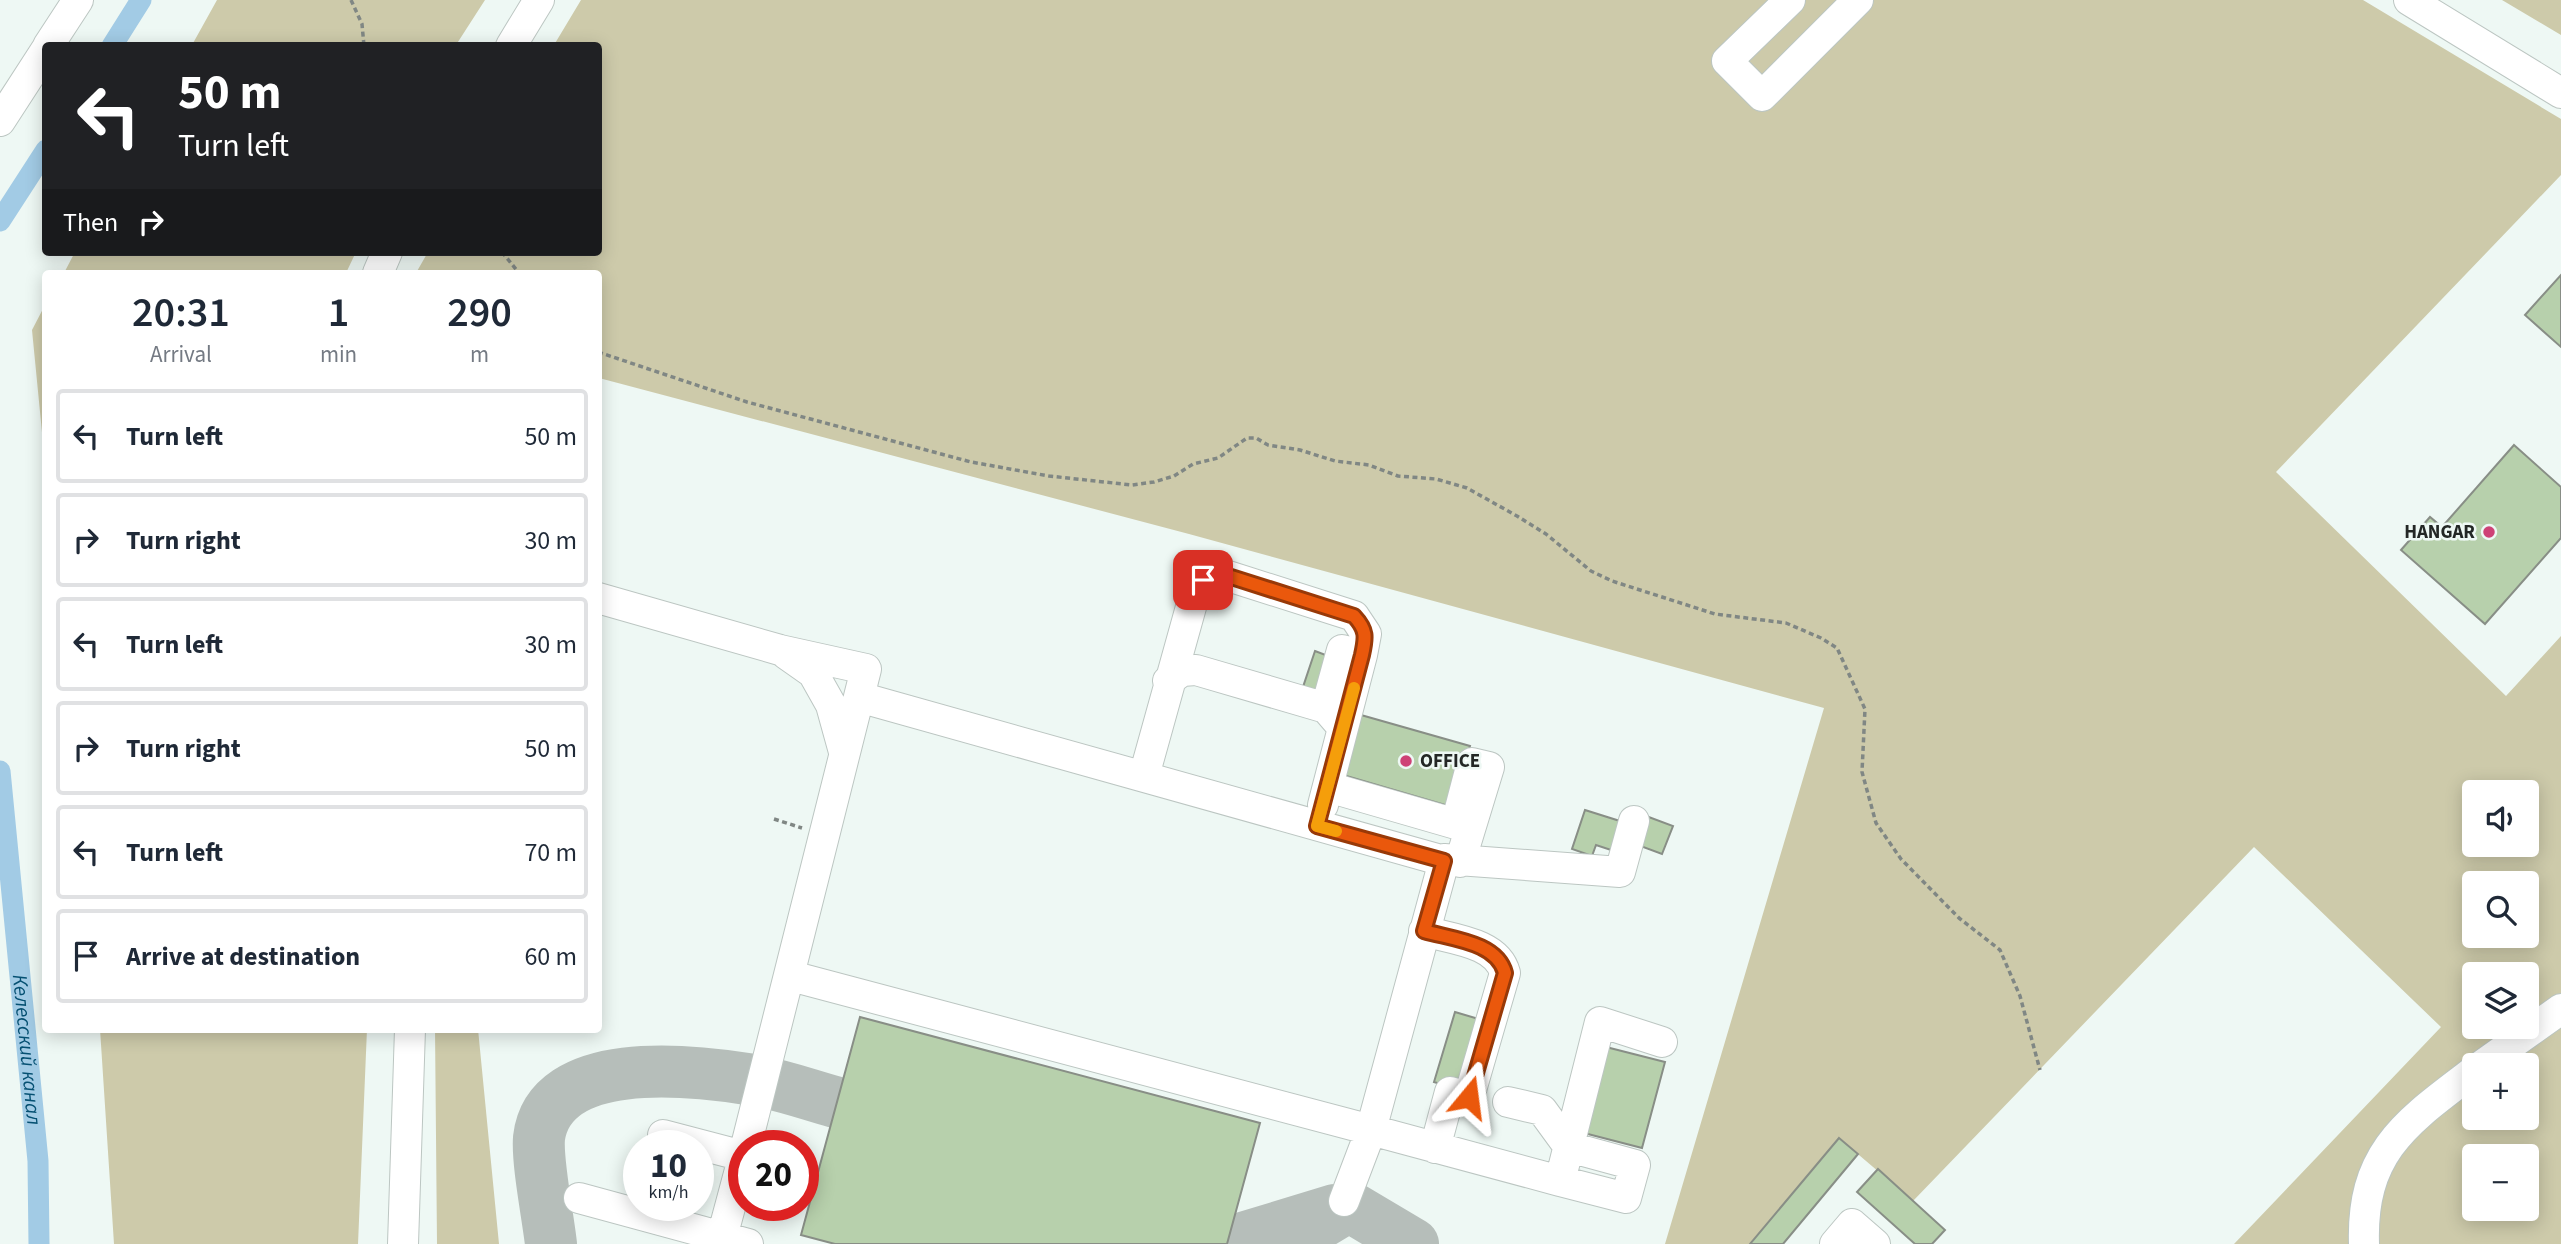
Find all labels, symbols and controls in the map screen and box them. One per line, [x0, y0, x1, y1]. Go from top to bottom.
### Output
text: 50 m [178, 58, 282, 128]
icon: left [63, 70, 154, 161]
text: Turn left [178, 123, 289, 169]
icon: right [132, 203, 170, 241]
text: Then [63, 204, 118, 241]
text: 20:31 [132, 283, 230, 343]
text: 1 [328, 283, 349, 343]
text: 290 [447, 283, 512, 343]
text: Arrival [150, 338, 212, 371]
text: min [320, 338, 357, 371]
text: m [470, 338, 489, 371]
icon: left [67, 417, 105, 455]
text: Turn left [126, 418, 223, 455]
text: 50 m [524, 418, 577, 455]
place label: HANGAR [2404, 519, 2475, 546]
icon: right [67, 521, 105, 559]
text: Turn right [126, 522, 241, 559]
text: 30 m [524, 522, 577, 559]
marker: HANGAR [2481, 524, 2497, 540]
pin [1173, 550, 1233, 610]
icon: arrive [1184, 561, 1222, 599]
icon: left [67, 625, 105, 663]
text: Turn left [126, 626, 223, 663]
text: 30 m [524, 626, 577, 663]
icon: right [67, 729, 105, 767]
text: Turn right [126, 730, 241, 767]
text: 50 m [524, 730, 577, 767]
place label: OFFICE [1420, 748, 1480, 775]
marker: OFFICE [1398, 753, 1414, 769]
map controls [2462, 780, 2539, 1221]
button: sound [2462, 780, 2539, 857]
icon: left [67, 833, 105, 871]
text: Turn left [126, 834, 223, 871]
text: 70 m [524, 834, 577, 871]
button: search [2462, 871, 2539, 948]
icon: arrive [67, 937, 105, 975]
text: Arrive at destination [126, 938, 360, 975]
text: 60 m [524, 938, 577, 975]
button: layers [2462, 962, 2539, 1039]
water label: Келесский канал [5, 973, 49, 1126]
button: + [2462, 1053, 2539, 1130]
position arrow [1432, 1060, 1506, 1134]
speed limit sign: 20 [728, 1130, 819, 1221]
text: 10 [650, 1141, 687, 1191]
button: − [2462, 1144, 2539, 1221]
text: km/h [649, 1180, 688, 1205]

